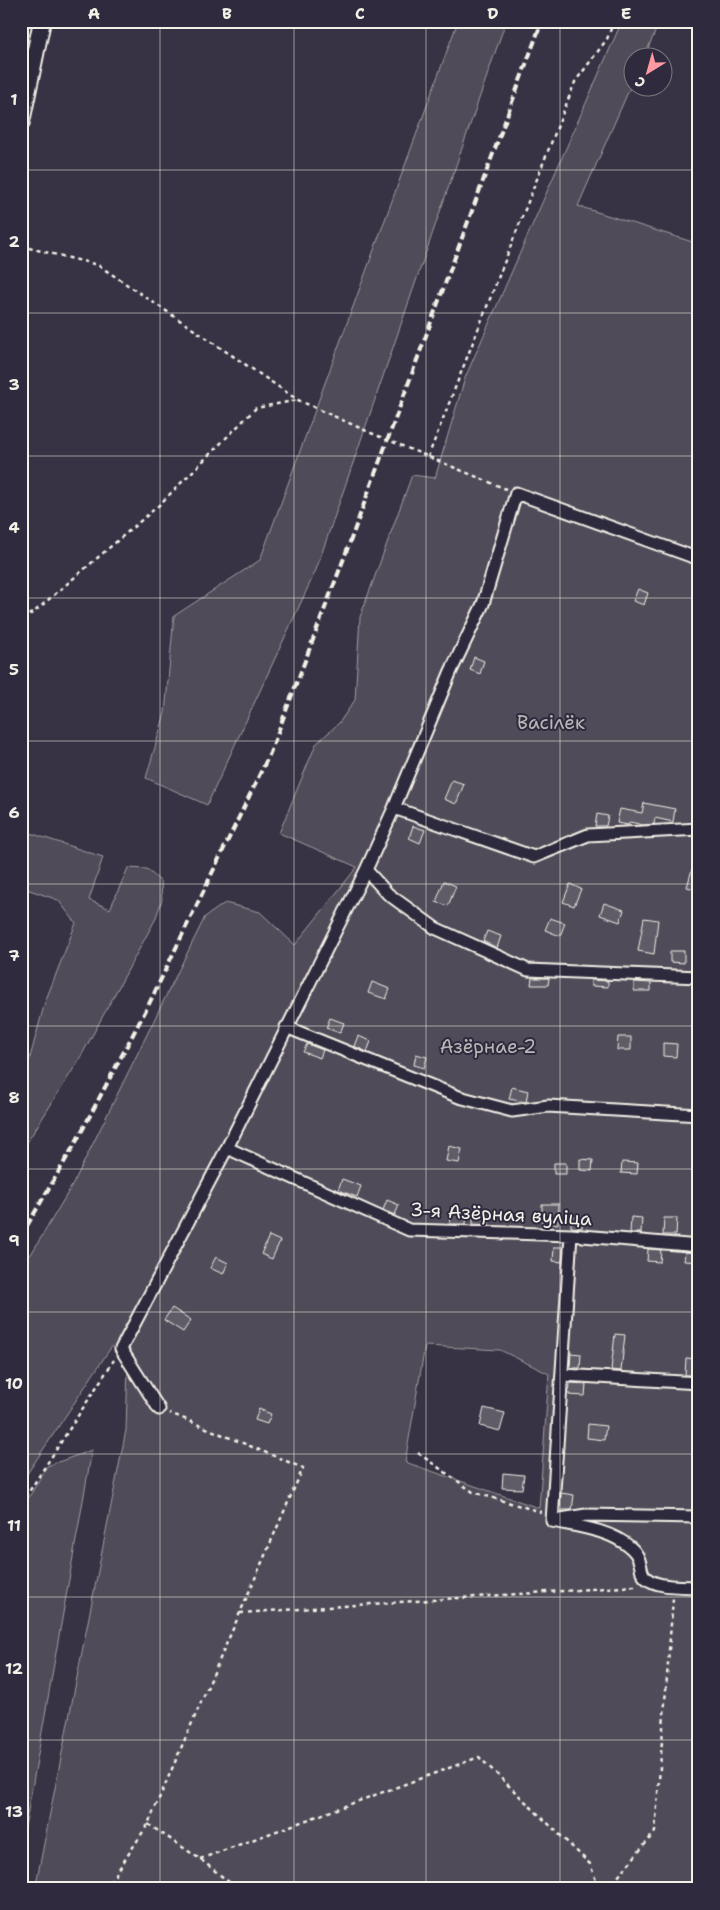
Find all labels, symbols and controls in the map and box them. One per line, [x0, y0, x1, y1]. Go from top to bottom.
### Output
text: A [88, 3, 100, 24]
text: B [222, 3, 232, 24]
text: C [355, 3, 365, 24]
text: D [487, 3, 499, 24]
text: E [621, 3, 631, 24]
north arrow [622, 48, 672, 98]
text: С [631, 73, 649, 92]
text: 1 [10, 89, 18, 110]
text: 2 [8, 231, 20, 252]
text: 3 [8, 374, 20, 395]
text: 4 [8, 517, 20, 538]
text: 5 [9, 659, 19, 680]
park label: Васілёк [517, 710, 585, 735]
text: 6 [8, 802, 20, 823]
text: 7 [8, 945, 20, 966]
park label: Азёрнае-2 [440, 1034, 536, 1059]
text: 8 [8, 1087, 20, 1108]
street label: 3-я Азёрная вуліца [409, 1197, 593, 1231]
text: 9 [8, 1230, 20, 1251]
text: 10 [5, 1373, 23, 1394]
text: 11 [7, 1515, 21, 1536]
text: 12 [5, 1658, 23, 1679]
text: 13 [5, 1801, 23, 1822]

